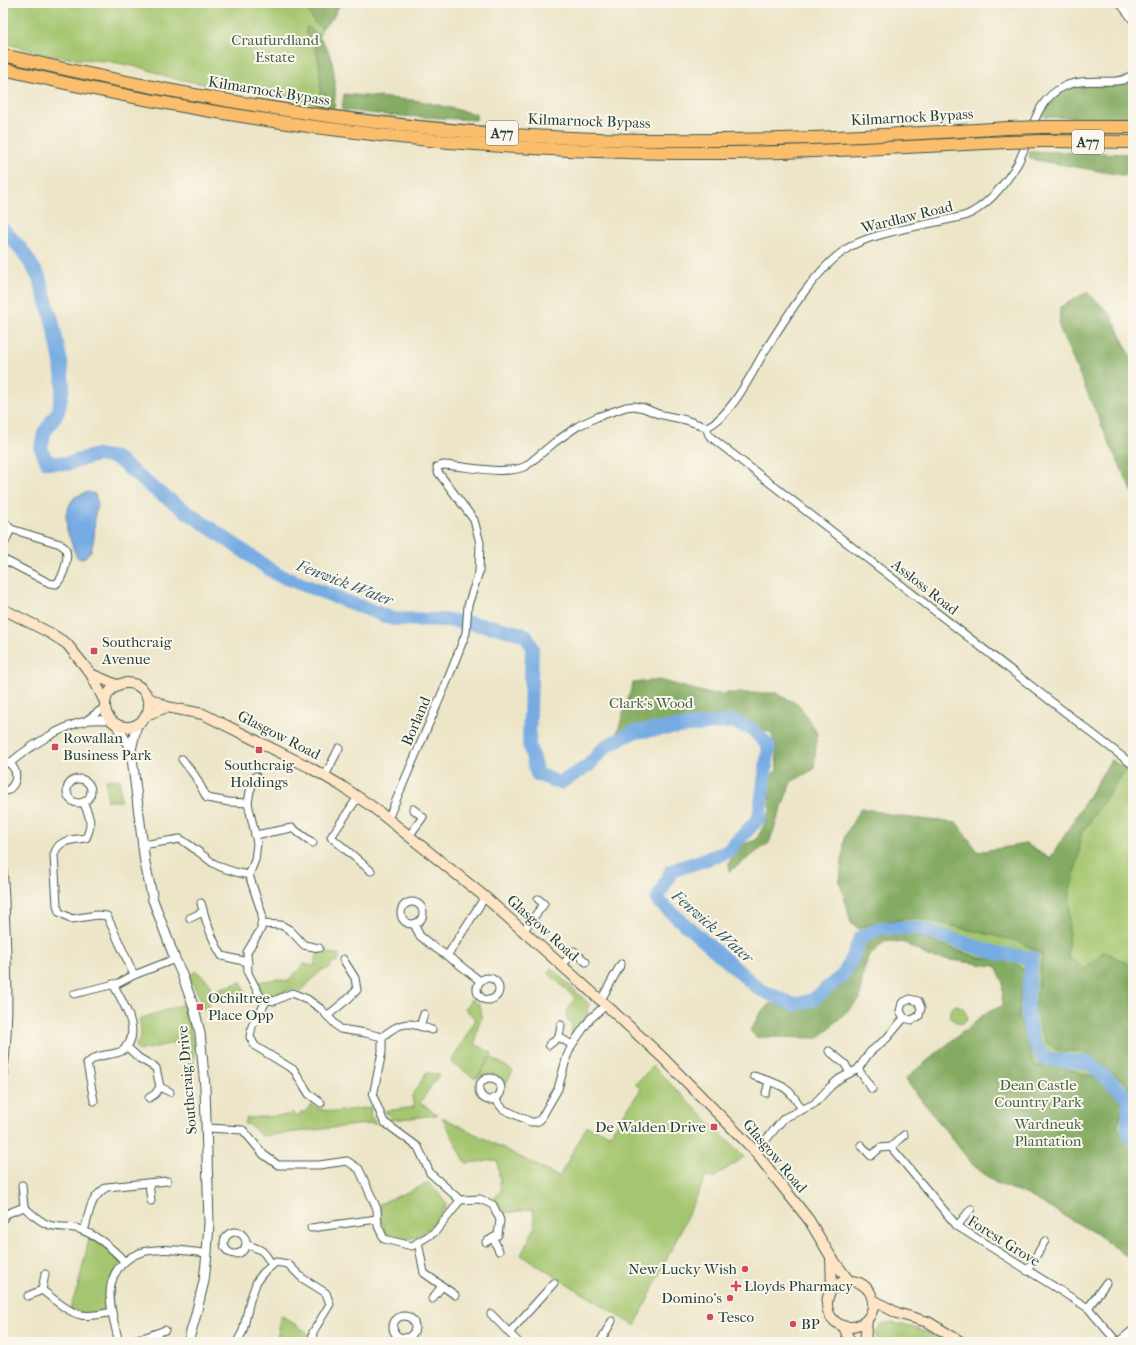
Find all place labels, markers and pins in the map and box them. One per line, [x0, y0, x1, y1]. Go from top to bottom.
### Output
place label: Southcraig Avenue [101, 633, 173, 668]
marker: Southcraig Avenue [89, 646, 99, 656]
place label: Rowallan Business Park [63, 729, 152, 764]
marker: Rowallan Business Park [50, 742, 60, 752]
marker: Southcraig Holdings [254, 745, 264, 755]
place label: Southcraig Holdings [224, 756, 295, 791]
place label: Ochiltree Place Opp [208, 989, 274, 1024]
marker: Ochiltree Place Opp [195, 1002, 205, 1012]
place label: De Walden Drive [595, 1118, 707, 1136]
marker: De Walden Drive [709, 1122, 719, 1132]
place label: New Lucky Wish [628, 1260, 738, 1278]
marker: New Lucky Wish [740, 1264, 750, 1274]
place label: Lloyds Pharmacy [744, 1277, 854, 1295]
marker: Lloyds Pharmacy [731, 1281, 741, 1291]
place label: Domino's [661, 1289, 722, 1307]
marker: Domino's [725, 1293, 735, 1303]
place label: Tesco [718, 1308, 754, 1326]
marker: Tesco [705, 1312, 715, 1322]
place label: BP [801, 1315, 820, 1333]
marker: BP [788, 1319, 798, 1329]

